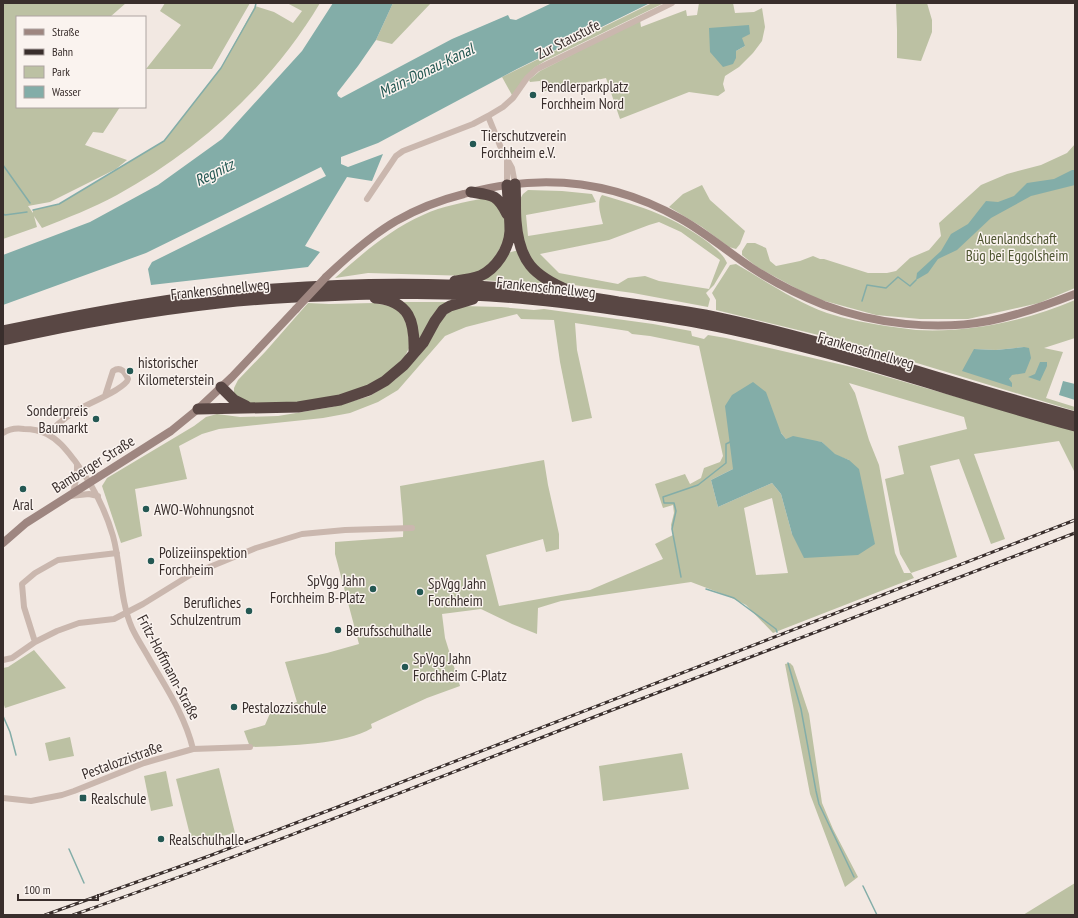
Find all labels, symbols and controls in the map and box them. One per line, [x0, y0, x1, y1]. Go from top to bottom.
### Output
street label: Zur Staustufe [533, 15, 603, 63]
legend [16, 16, 146, 108]
text: Straße [52, 24, 79, 39]
water label: Main-Donau-Kanal [375, 38, 478, 102]
text: Bahn [52, 44, 73, 59]
text: Park [52, 64, 70, 79]
place label: Pendlerparkplatz Forchheim Nord [541, 77, 628, 113]
text: Wasser [52, 84, 82, 99]
marker: Pendlerparkplatz Forchheim Nord [528, 90, 538, 100]
place label: Tierschutzverein Forchheim e.V. [481, 126, 566, 162]
marker: Tierschutzverein Forchheim e.V. [468, 139, 478, 149]
water label: Regnitz [191, 153, 239, 190]
park label: Auenlandschaft Büg bei Eggolsheim [966, 229, 1068, 265]
street label: Frankenschnellweg [496, 272, 596, 302]
street label: Frankenschnellweg [170, 274, 270, 304]
street label: Frankenschnellweg [816, 327, 916, 373]
place label: historischer Kilometerstein [138, 353, 214, 389]
marker: historischer Kilometerstein [125, 366, 135, 376]
place label: Sonderpreis Baumarkt [27, 401, 88, 437]
marker: Sonderpreis Baumarkt [91, 414, 101, 424]
street label: Bamberger Straße [48, 431, 138, 497]
marker: Aral [18, 484, 28, 494]
place label: Aral [13, 495, 34, 514]
place label: AWO-Wohnungsnot [154, 500, 254, 519]
marker: AWO-Wohnungsnot [141, 504, 151, 514]
place label: Polizeiinspektion Forchheim [159, 543, 247, 579]
marker: Polizeiinspektion Forchheim [146, 556, 156, 566]
place label: SpVgg Jahn Forchheim B-Platz [270, 571, 365, 607]
place label: SpVgg Jahn Forchheim [428, 574, 486, 610]
marker: SpVgg Jahn Forchheim B-Platz [368, 584, 378, 594]
marker: SpVgg Jahn Forchheim [415, 587, 425, 597]
place label: Berufliches Schulzentrum [170, 593, 241, 629]
marker: Berufliches Schulzentrum [244, 606, 254, 616]
street label: Fritz-Hoffmann-Straße [133, 611, 205, 723]
place label: Berufsschulhalle [346, 621, 432, 640]
marker: Berufsschulhalle [333, 625, 343, 635]
place label: SpVgg Jahn Forchheim C-Platz [413, 649, 507, 685]
marker: SpVgg Jahn Forchheim C-Platz [400, 662, 410, 672]
place label: Pestalozzischule [242, 698, 327, 717]
marker: Pestalozzischule [229, 702, 239, 712]
street label: Pestalozzistraße [79, 737, 165, 783]
place label: Realschule [91, 789, 147, 808]
marker: Realschule [78, 793, 88, 803]
place label: Realschulhalle [169, 830, 244, 849]
marker: Realschulhalle [156, 834, 166, 844]
scale bar [18, 876, 98, 902]
text: 100 m [24, 882, 51, 897]

